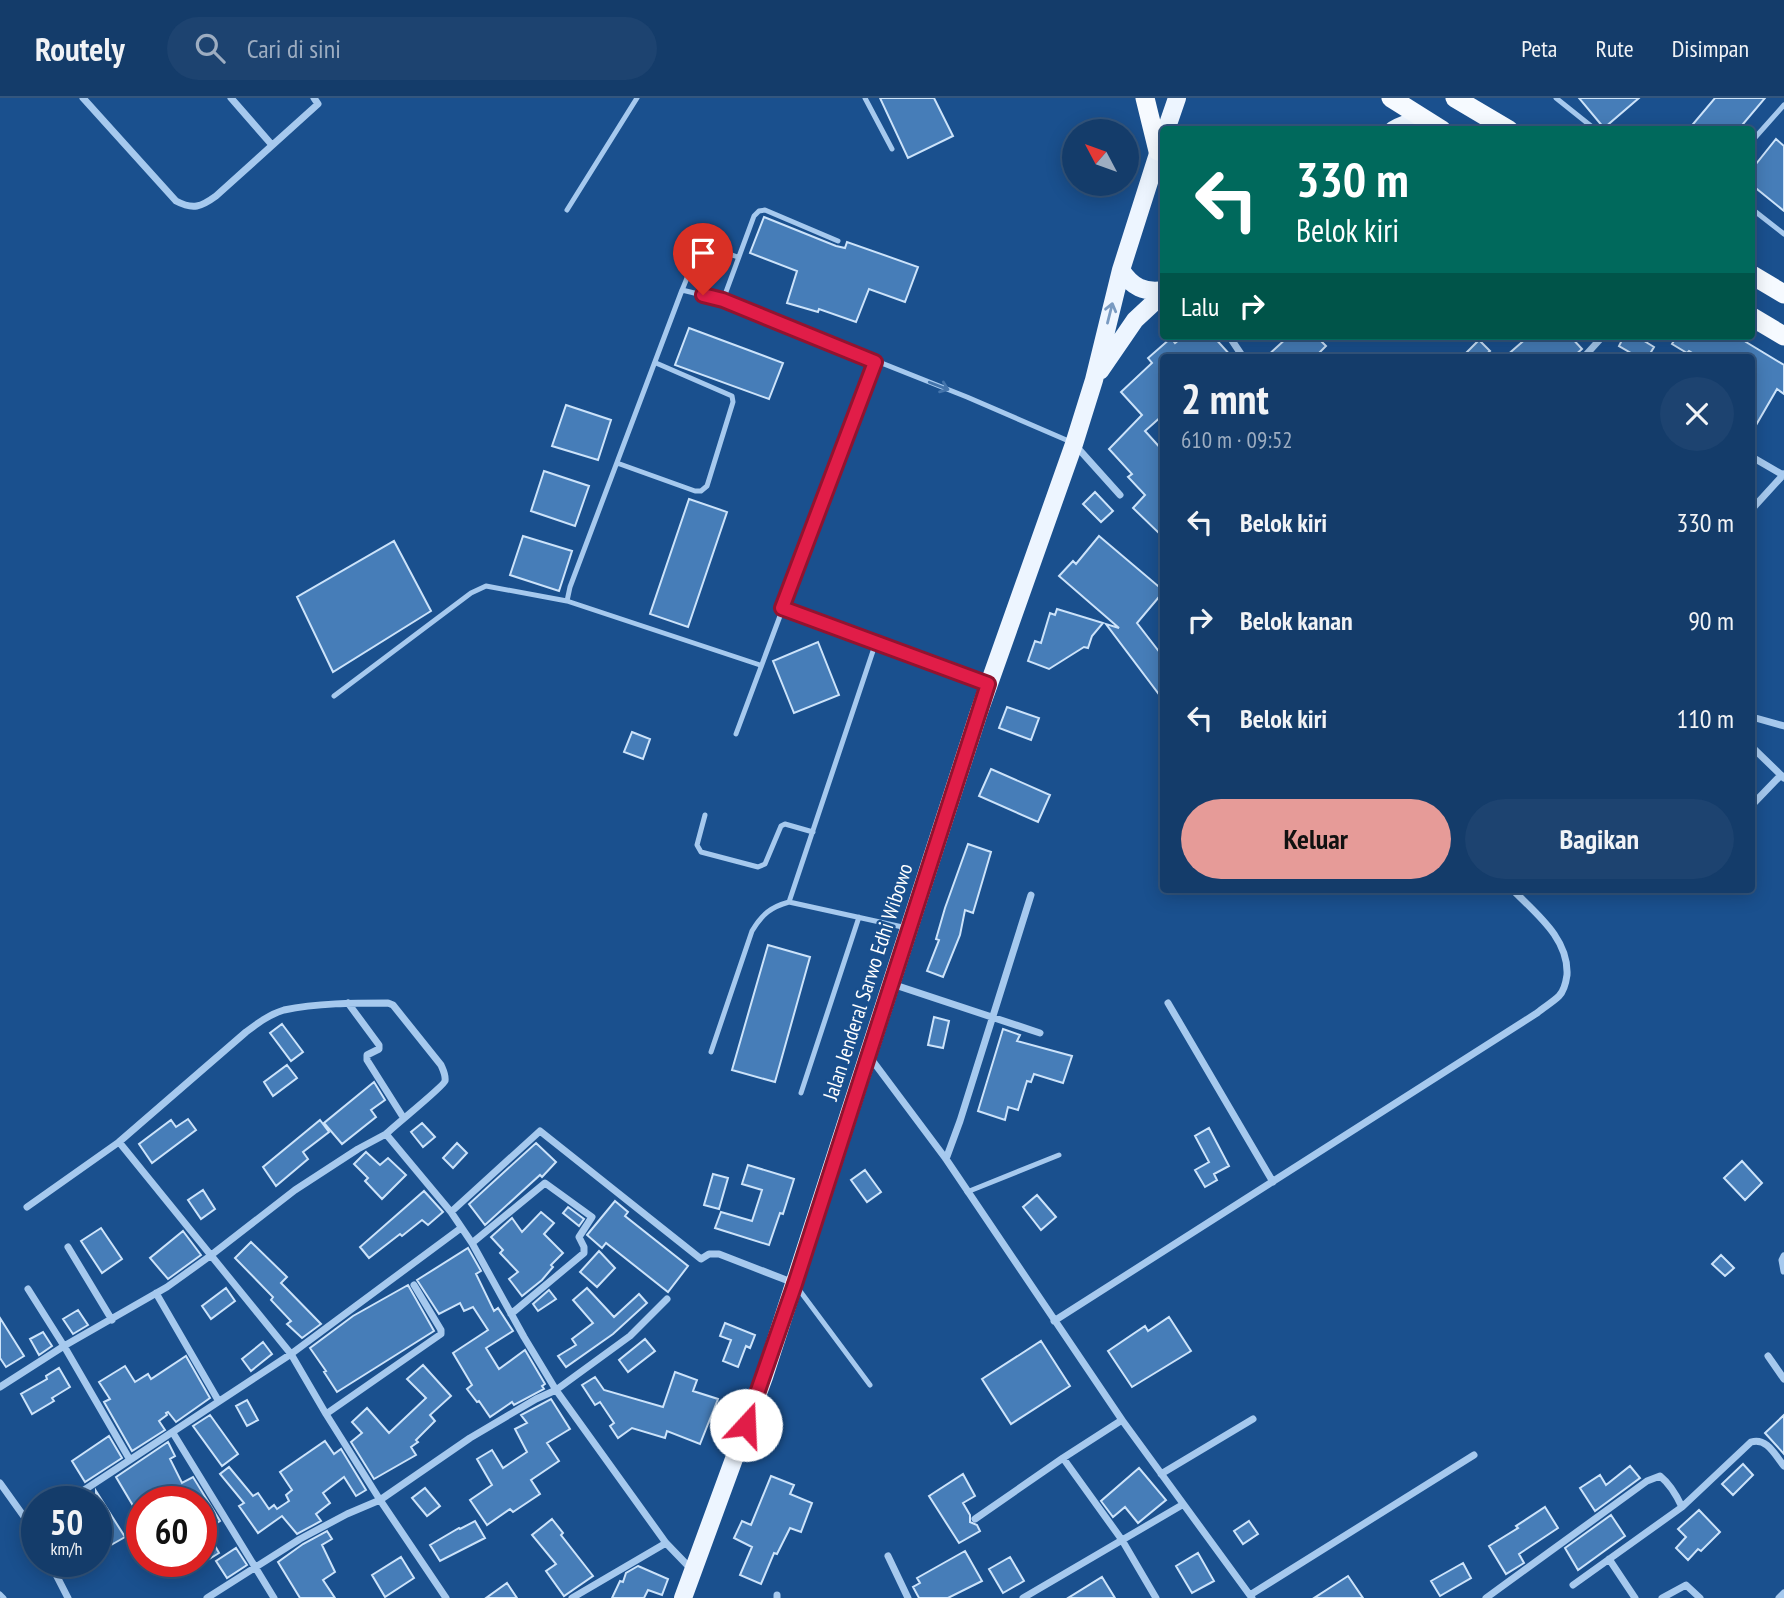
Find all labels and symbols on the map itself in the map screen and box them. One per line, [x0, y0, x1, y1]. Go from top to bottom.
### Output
north arrow [1062, 119, 1139, 196]
pin [673, 223, 733, 295]
one-way arrow [1104, 303, 1117, 325]
one-way arrow [927, 381, 949, 393]
street label: Jalan Jenderal Sarwo Edhi Wibowo [816, 860, 919, 1105]
position arrow [709, 1388, 783, 1462]
speed limit sign: 60 [126, 1486, 217, 1577]

